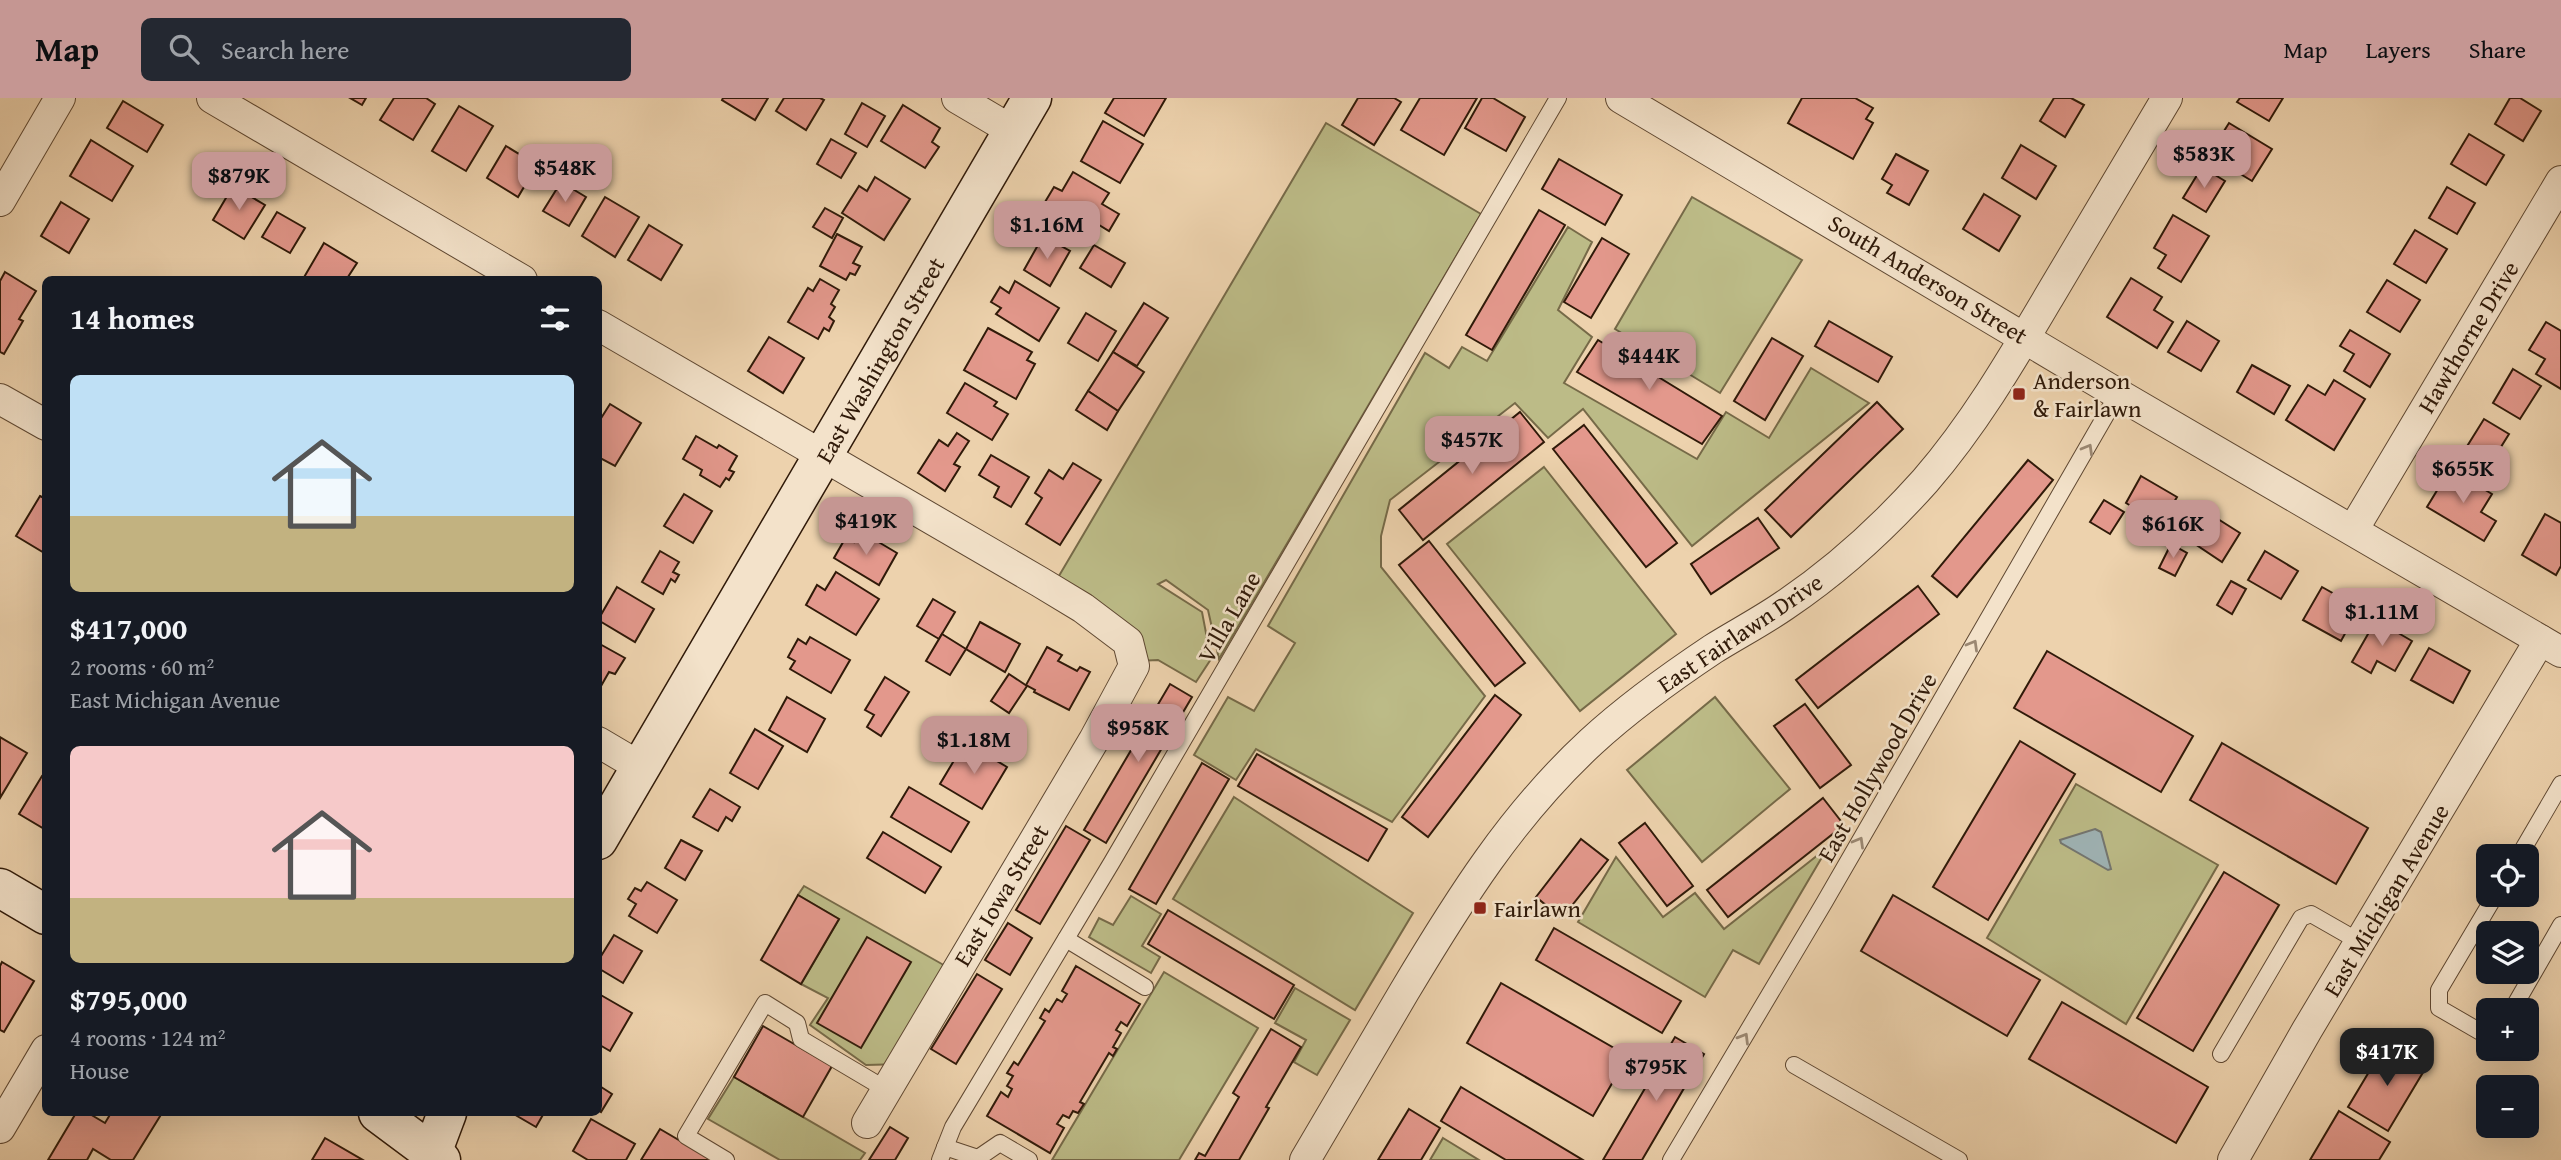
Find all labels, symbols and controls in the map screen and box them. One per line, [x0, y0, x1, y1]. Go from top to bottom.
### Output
search box [141, 18, 631, 81]
text: Map [35, 25, 99, 73]
icon: search [165, 30, 203, 68]
text: Search here [221, 30, 349, 69]
text: Map [2284, 32, 2327, 67]
text: Layers [2365, 32, 2431, 67]
text: Share [2469, 32, 2526, 67]
pin: $583K [2155, 130, 2253, 190]
text: $583K [2173, 136, 2235, 169]
pin: $548K [516, 144, 614, 204]
text: $548K [534, 150, 596, 183]
pin: $879K [190, 152, 288, 212]
text: $879K [208, 158, 270, 191]
pin: $1.16M [990, 202, 1104, 261]
street label: South Anderson Street [1822, 205, 2035, 353]
text: $1.16M [1010, 207, 1084, 240]
street label: East Washington Street [807, 250, 954, 470]
street label: Hawthorne Drive [2409, 254, 2527, 420]
text: 14 homes [70, 296, 195, 340]
icon: filters [536, 299, 574, 337]
pin: $444K [1600, 332, 1698, 392]
text: $444K [1618, 338, 1680, 371]
place label: Anderson & Fairlawn [2033, 363, 2142, 426]
marker: Anderson & Fairlawn [2011, 386, 2027, 402]
pin: $457K [1423, 416, 1521, 476]
icon: home [259, 421, 385, 547]
text: $457K [1441, 422, 1503, 455]
one-way arrow [2079, 443, 2092, 456]
pin: $655K [2414, 446, 2512, 505]
text: $655K [2432, 451, 2494, 484]
pin: $419K [817, 498, 915, 557]
pin: $616K [2124, 500, 2222, 560]
text: $419K [835, 503, 897, 536]
text: $616K [2142, 506, 2204, 539]
street label: Villa Lane [1189, 565, 1269, 669]
street label: East Fairlawn Drive [1650, 565, 1830, 701]
pin: $1.11M [2325, 588, 2439, 648]
text: $1.11M [2345, 594, 2419, 627]
text: $417,000 [70, 606, 187, 650]
one-way arrow [1965, 640, 1978, 653]
text: 2 rooms · 60 m² [70, 650, 214, 683]
street label: East Hollywood Drive [1808, 666, 1946, 868]
text: East Michigan Avenue [70, 683, 280, 716]
pin: $958K [1089, 704, 1187, 764]
text: $958K [1107, 710, 1169, 743]
pin: $1.18M [917, 716, 1031, 776]
text: $1.18M [937, 722, 1011, 755]
icon: home [259, 792, 385, 918]
street label: East Michigan Avenue [2314, 797, 2458, 1003]
street label: East Iowa Street [945, 817, 1057, 973]
one-way arrow [1851, 837, 1864, 850]
map controls [2476, 844, 2539, 1138]
button: locate [2476, 844, 2539, 907]
place label: Fairlawn [1494, 891, 1582, 926]
marker: Fairlawn [1472, 900, 1488, 916]
button: layers [2476, 921, 2539, 984]
text: $795,000 [70, 977, 187, 1021]
button: + [2476, 998, 2539, 1061]
text: 4 rooms · 124 m² [70, 1021, 225, 1054]
pin: $417K [2338, 1028, 2436, 1088]
one-way arrow [1736, 1033, 1749, 1046]
text: $417K [2356, 1034, 2418, 1067]
pin: $795K [1607, 1044, 1705, 1103]
text: $795K [1625, 1049, 1687, 1082]
text: House [70, 1054, 129, 1087]
button: − [2476, 1075, 2539, 1138]

